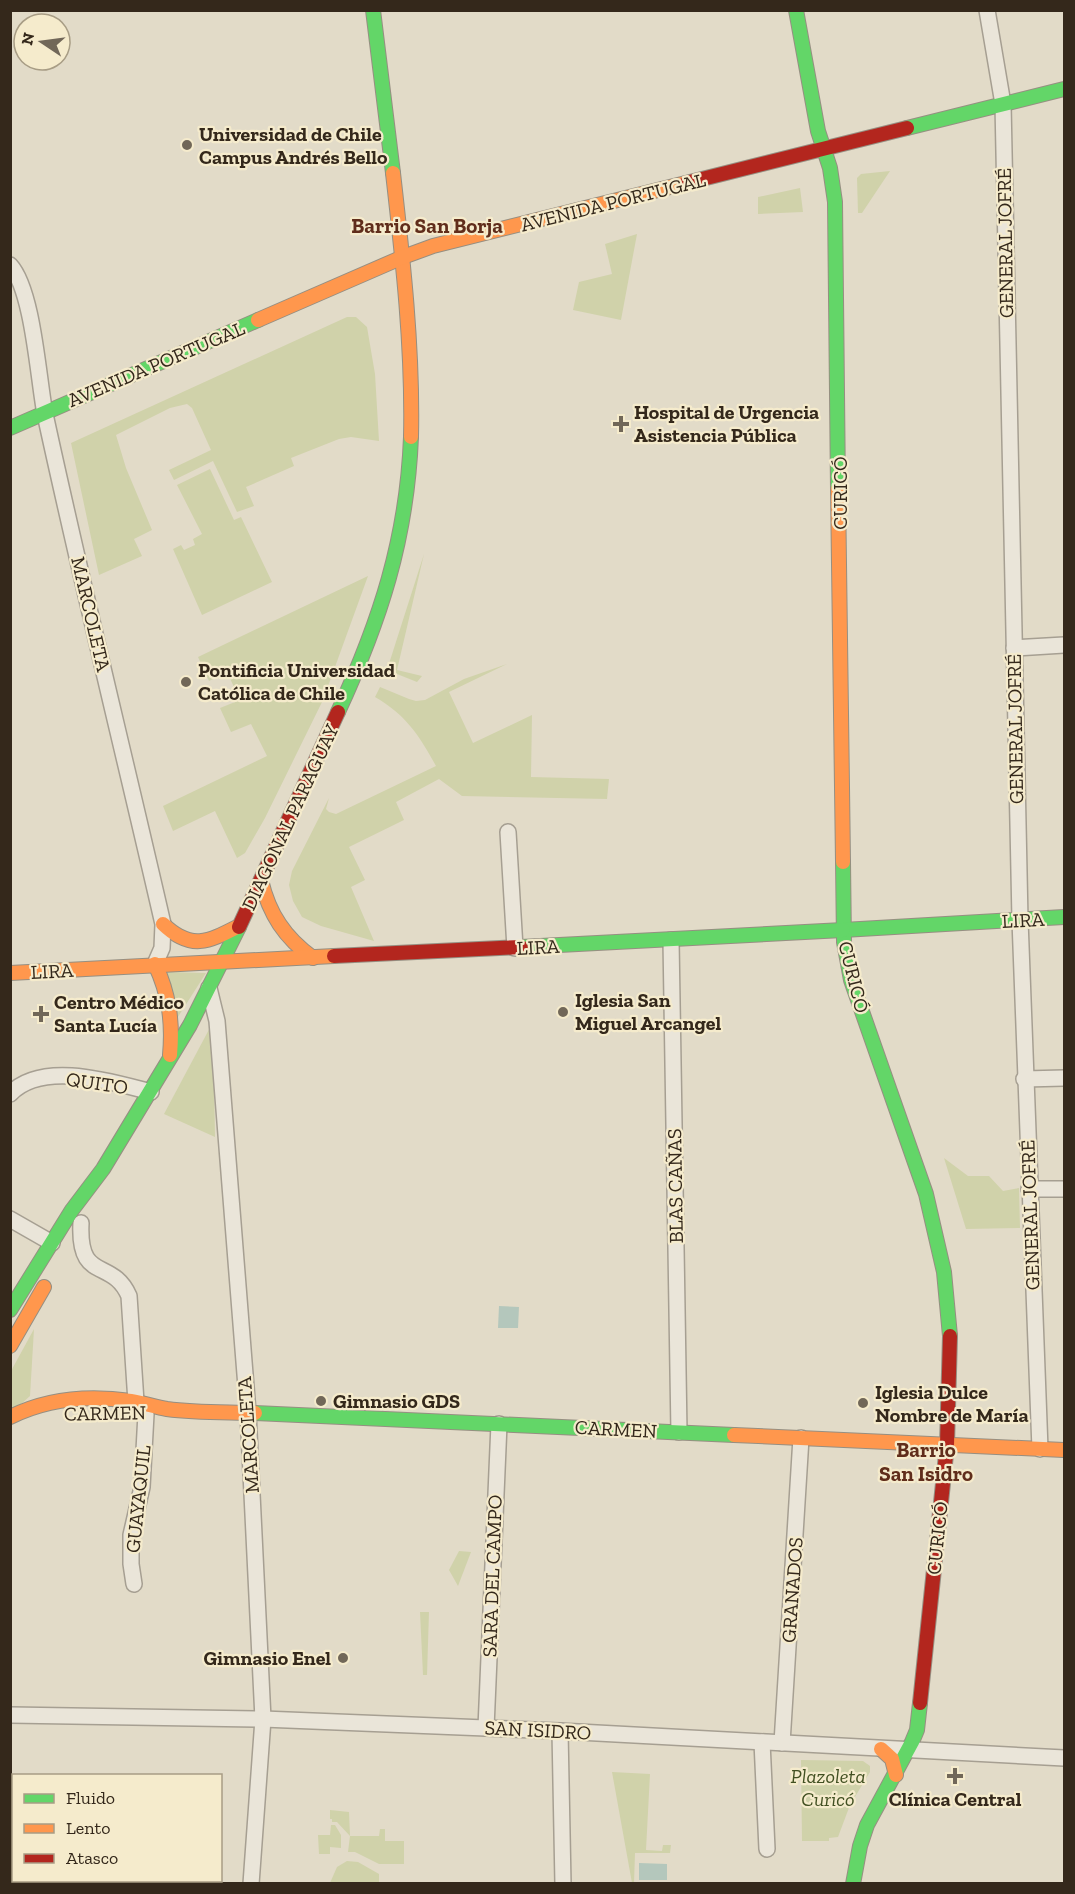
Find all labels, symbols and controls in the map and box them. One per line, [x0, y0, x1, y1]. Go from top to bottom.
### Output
north arrow [12, 12, 72, 72]
text: N [17, 31, 38, 47]
place label: Universidad de Chile Campus Andrés Bello [199, 122, 388, 169]
marker: Universidad de Chile Campus Andrés Bello [180, 138, 194, 152]
street label: AVENIDA PORTUGAL [518, 167, 708, 237]
street label: GENERAL JOFRÉ [992, 168, 1018, 318]
district label: Barrio San Borja [351, 213, 503, 238]
street label: AVENIDA PORTUGAL [64, 316, 248, 412]
place label: Hospital de Urgencia Asistencia Pública [634, 400, 819, 447]
marker: Hospital de Urgencia Asistencia Pública [612, 415, 630, 433]
street label: CURICÓ [828, 456, 852, 530]
street label: MARCOLETA [66, 554, 116, 675]
street label: GENERAL JOFRÉ [1002, 654, 1028, 804]
place label: Pontificia Universidad Católica de Chile [198, 658, 396, 705]
marker: Pontificia Universidad Católica de Chile [179, 675, 193, 689]
street label: DIAGONAL PARAGUAY [236, 720, 344, 914]
street label: LIRA [1001, 907, 1046, 933]
street label: LIRA [516, 934, 561, 960]
street label: CURICÓ [833, 939, 875, 1015]
street label: LIRA [30, 958, 75, 984]
place label: Iglesia San Miguel Arcangel [575, 988, 721, 1035]
place label: Centro Médico Santa Lucía [54, 990, 184, 1037]
marker: Centro Médico Santa Lucía [32, 1005, 50, 1023]
marker: Iglesia San Miguel Arcangel [556, 1005, 570, 1019]
street label: QUITO [65, 1067, 129, 1099]
street label: BLAS CAÑAS [662, 1128, 688, 1244]
street label: GENERAL JOFRÉ [1015, 1139, 1045, 1291]
street label: MARCOLETA [232, 1375, 264, 1494]
place label: Iglesia Dulce Nombre de María [875, 1380, 1029, 1427]
place label: Gimnasio GDS [333, 1389, 460, 1413]
marker: Gimnasio GDS [314, 1394, 328, 1408]
marker: Iglesia Dulce Nombre de María [856, 1396, 870, 1410]
street label: CARMEN [64, 1400, 147, 1426]
street label: CARMEN [574, 1415, 658, 1443]
district label: Barrio San Isidro [879, 1437, 973, 1486]
street label: GUAYAQUIL [120, 1444, 156, 1554]
street label: SARA DEL CAMPO [477, 1494, 507, 1658]
street label: CURICÓ [921, 1500, 953, 1576]
street label: GRANADOS [776, 1536, 808, 1644]
place label: Gimnasio Enel [203, 1646, 331, 1670]
marker: Gimnasio Enel [336, 1651, 350, 1665]
street label: SAN ISIDRO [484, 1715, 592, 1745]
park label: Plazoleta Curicó [790, 1764, 866, 1811]
marker: Clínica Central [946, 1767, 964, 1785]
legend [12, 1774, 222, 1882]
text: Fluido [66, 1787, 115, 1809]
place label: Clínica Central [889, 1787, 1022, 1811]
text: Lento [66, 1817, 111, 1839]
text: Atasco [66, 1847, 118, 1869]

